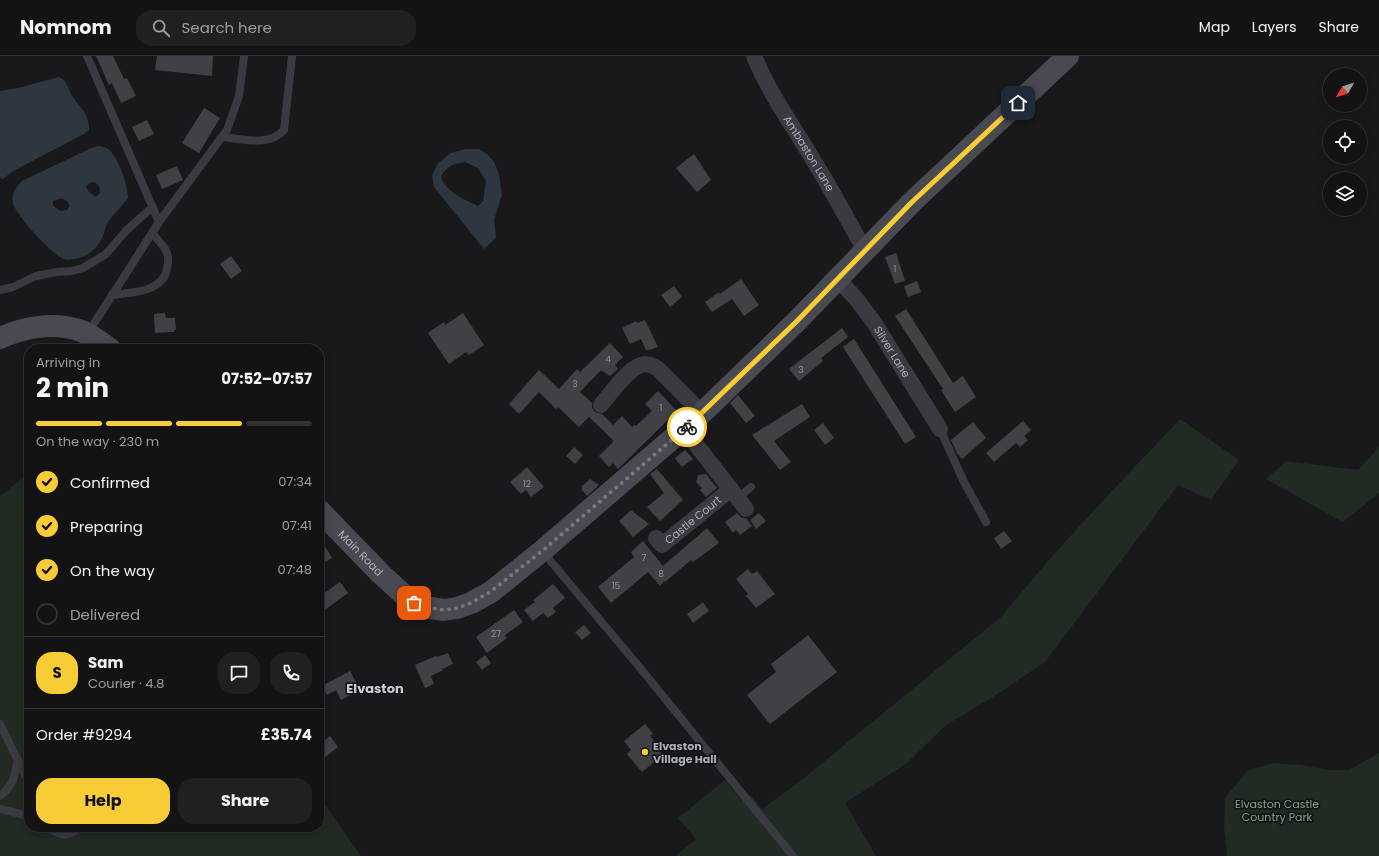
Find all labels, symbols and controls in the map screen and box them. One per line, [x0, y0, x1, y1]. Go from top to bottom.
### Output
search box [136, 10, 416, 46]
text: Nomnom [20, 14, 112, 41]
icon: search [150, 17, 172, 39]
text: Search here [182, 17, 272, 38]
text: Map [1199, 17, 1230, 37]
text: Layers [1252, 17, 1296, 37]
text: Share [1318, 17, 1359, 37]
north arrow [1323, 68, 1367, 112]
map controls [1323, 68, 1367, 216]
pin [1001, 86, 1035, 120]
icon: home [1007, 92, 1029, 114]
street label: Ambaston Lane [780, 112, 838, 195]
button: locate [1323, 120, 1367, 164]
button: layers [1323, 172, 1367, 216]
house number: 1 [894, 263, 897, 275]
street label: Silver Lane [870, 323, 914, 381]
text: Arriving in [36, 353, 100, 372]
house number: 4 [605, 353, 611, 365]
house number: 3 [798, 364, 804, 376]
text: 07:52–07:57 [221, 368, 312, 389]
text: 2 min [36, 370, 109, 406]
house number: 3 [572, 378, 578, 390]
house number: 1 [660, 402, 663, 414]
courier [667, 407, 707, 447]
icon: bike [676, 416, 698, 438]
text: On the way · 230 m [36, 432, 159, 451]
icon: check [36, 471, 58, 493]
text: Confirmed [70, 472, 150, 493]
text: 07:34 [278, 472, 312, 491]
house number: 12 [523, 478, 531, 490]
street label: Castle Court [661, 492, 725, 548]
icon: check [36, 515, 58, 537]
text: Preparing [70, 516, 143, 537]
text: 07:41 [282, 516, 312, 535]
street label: Main Road [335, 527, 387, 580]
house number: 7 [642, 552, 647, 564]
icon: check [36, 559, 58, 581]
text: On the way [70, 560, 155, 581]
text: 07:48 [278, 560, 312, 579]
house number: 8 [658, 568, 664, 580]
house number: 15 [612, 580, 621, 592]
pin [397, 586, 431, 620]
icon: bag [403, 592, 425, 614]
text: Delivered [70, 604, 140, 625]
house number: 27 [491, 628, 501, 640]
text: Sam [88, 652, 123, 673]
button: chat [218, 652, 260, 694]
button: phone [270, 652, 312, 694]
text: S [52, 662, 62, 683]
text: Courier · 4.8 [88, 674, 164, 693]
district label: Elvaston [346, 679, 404, 698]
text: Order #9294 [36, 724, 132, 745]
text: £35.74 [261, 724, 312, 745]
place label: Elvaston Village Hall [653, 738, 717, 767]
marker: Elvaston Village Hall [640, 747, 650, 757]
button: Help [36, 778, 170, 824]
button: Share [178, 778, 312, 824]
park label: Elvaston Castle Country Park [1235, 796, 1319, 825]

